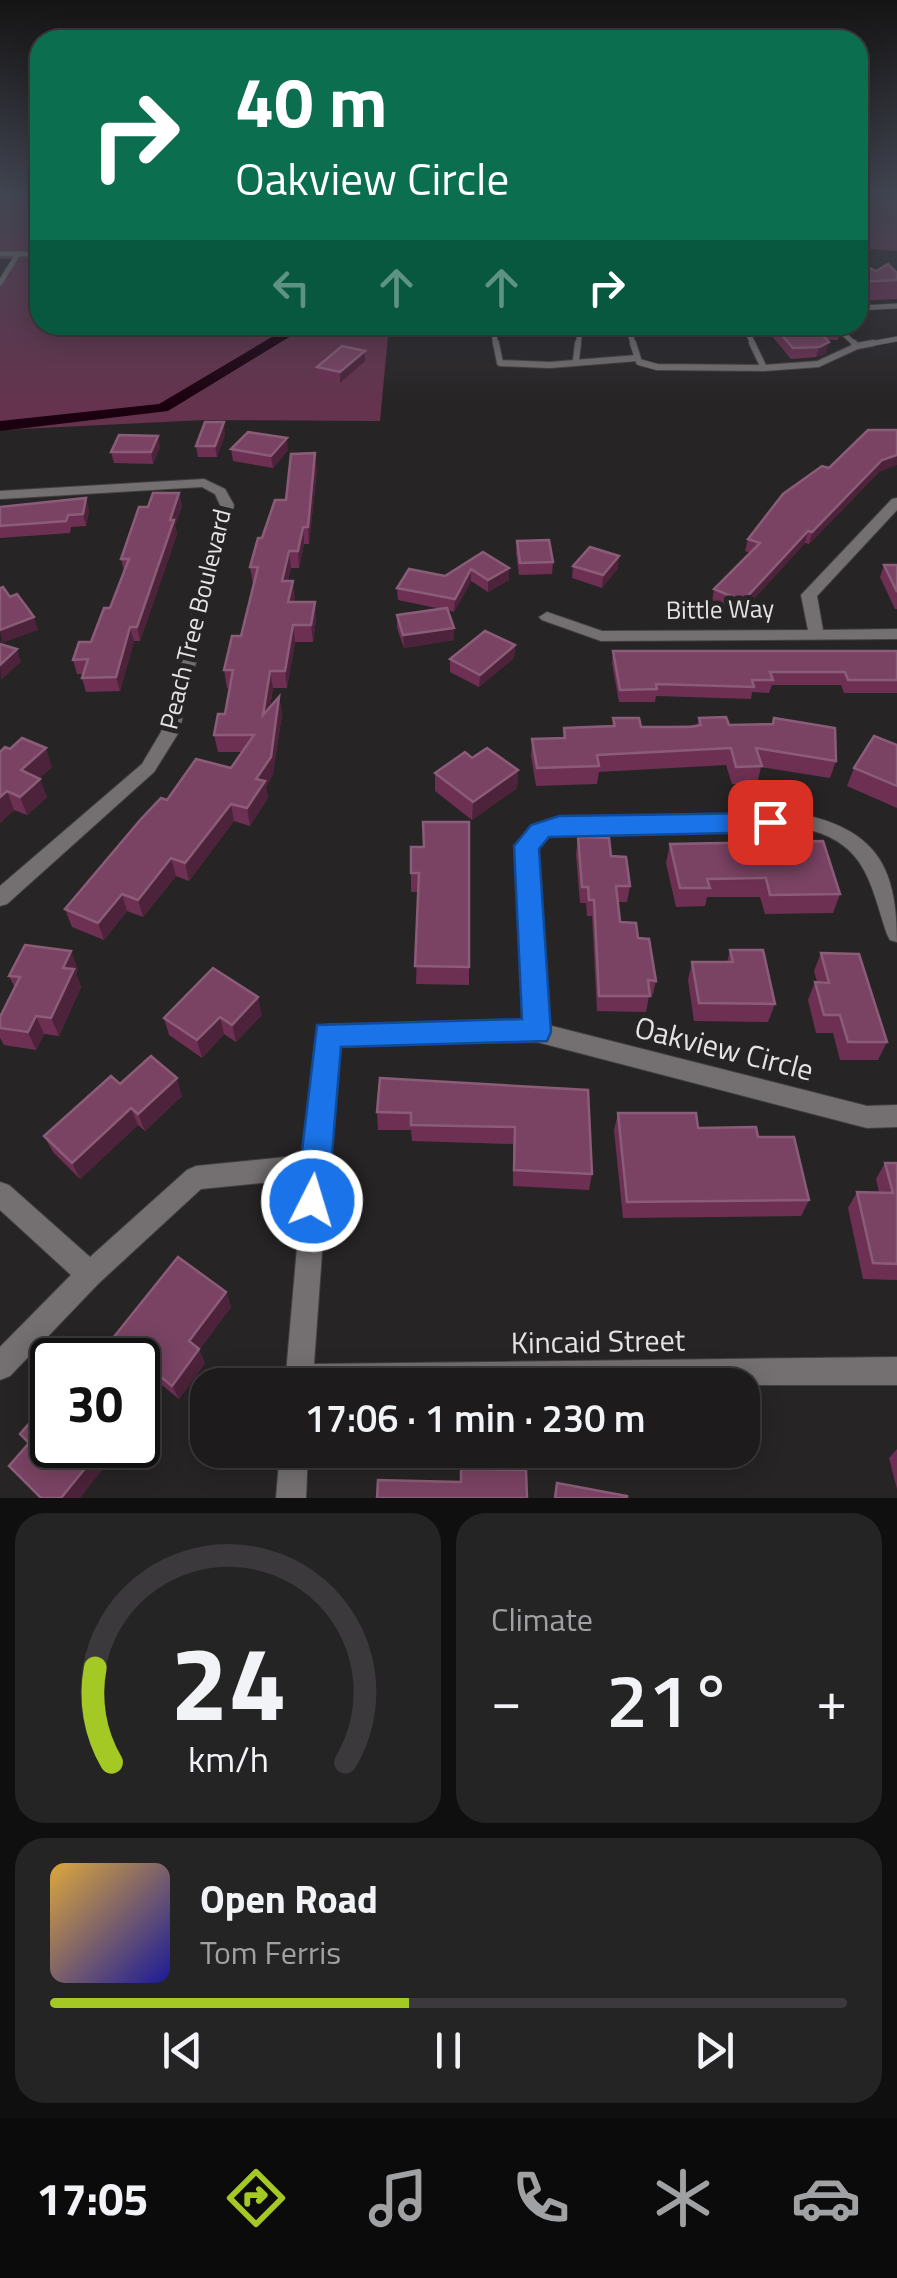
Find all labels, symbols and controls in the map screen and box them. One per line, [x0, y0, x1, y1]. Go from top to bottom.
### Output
text: 40 m [235, 48, 388, 154]
icon: right [70, 70, 200, 200]
text: Oakview Circle [235, 144, 509, 212]
icon: left [264, 260, 319, 315]
icon: ahead [369, 260, 424, 315]
icon: ahead [474, 260, 529, 315]
icon: right [579, 260, 634, 315]
street label: Peach Tree Boulevard [149, 505, 241, 733]
street label: Bittle Way [665, 589, 775, 629]
pin [728, 780, 813, 865]
icon: arrive [743, 795, 798, 850]
street label: Oakview Circle [630, 1004, 818, 1092]
position arrow [260, 1149, 364, 1253]
street label: Kincaid Street [510, 1316, 686, 1366]
speed limit sign: 30 [30, 1338, 160, 1468]
text: 17:06 · 1 min · 230 m [304, 1389, 646, 1447]
text: Climate [491, 1595, 593, 1643]
text: 24 [170, 1602, 286, 1760]
text: 21° [606, 1642, 732, 1756]
text: − [491, 1658, 522, 1741]
text: + [816, 1658, 847, 1741]
text: km/h [188, 1731, 268, 1786]
text: Open Road [200, 1870, 378, 1928]
text: Tom Ferris [200, 1928, 341, 1976]
icon: previous [155, 2023, 210, 2078]
icon: pause [421, 2023, 476, 2078]
icon: next [687, 2023, 742, 2078]
icon: directions [221, 2163, 291, 2233]
icon: music [363, 2163, 433, 2233]
icon: phone [506, 2163, 576, 2233]
icon: climate [648, 2163, 718, 2233]
icon: car [791, 2163, 861, 2233]
text: 17:05 [36, 2164, 149, 2232]

